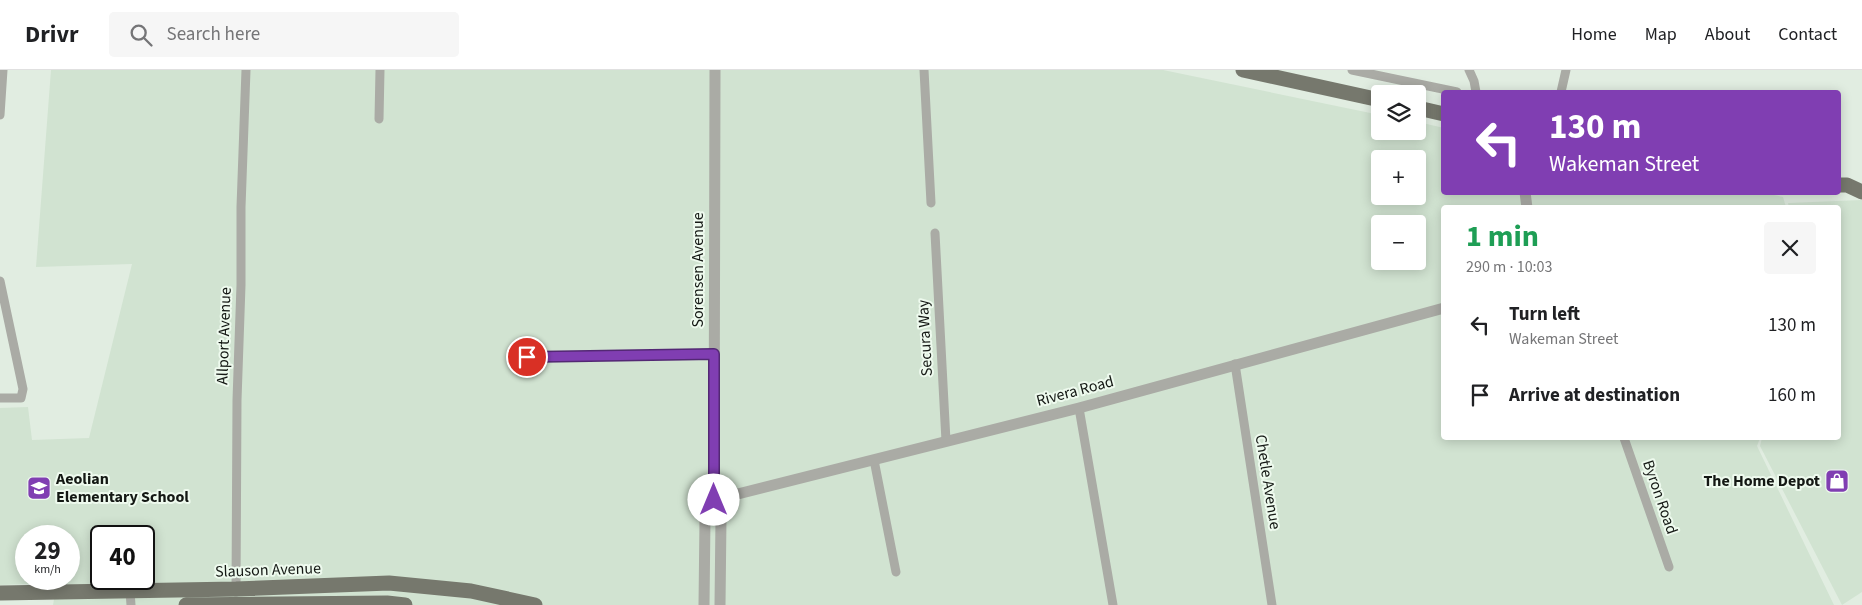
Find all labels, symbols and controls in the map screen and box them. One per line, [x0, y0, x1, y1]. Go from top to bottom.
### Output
search box [109, 12, 459, 57]
text: Drivr [25, 17, 79, 52]
icon: search [127, 21, 155, 49]
text: Search here [167, 21, 260, 48]
text: Home [1571, 22, 1617, 47]
text: Map [1645, 22, 1677, 47]
text: About [1705, 22, 1750, 47]
text: Contact [1778, 22, 1837, 47]
map controls [1371, 85, 1426, 270]
button: layers [1371, 85, 1426, 140]
text: 130 m [1549, 102, 1641, 152]
icon: left [1466, 110, 1531, 175]
text: Wakeman Street [1549, 148, 1699, 180]
button: + [1371, 150, 1426, 205]
street label: Sorensen Avenue [687, 212, 709, 328]
button: − [1371, 215, 1426, 270]
text: 1 min [1466, 215, 1539, 258]
button: close [1764, 222, 1816, 274]
text: 290 m · 10:03 [1466, 256, 1553, 278]
street label: Allport Avenue [211, 287, 237, 385]
street label: Secura Way [912, 299, 938, 377]
text: Turn left [1509, 301, 1580, 328]
icon: left [1466, 311, 1494, 339]
text: 130 m [1768, 312, 1816, 339]
text: Wakeman Street [1509, 328, 1618, 350]
pin [506, 336, 548, 378]
icon: arrive [513, 343, 541, 371]
street label: Rivera Road [1034, 370, 1116, 412]
icon: arrive [1466, 381, 1494, 409]
text: Arrive at destination [1509, 382, 1680, 409]
text: 160 m [1768, 382, 1816, 409]
street label: Chetle Avenue [1250, 433, 1286, 531]
street label: Byron Road [1637, 457, 1683, 537]
place label: Aeolian Elementary School [55, 468, 189, 508]
shop icon: The Home Depot [1824, 468, 1850, 494]
place label: The Home Depot [1703, 470, 1820, 492]
position arrow [687, 473, 739, 525]
school or university icon: Aeolian Elementary School [26, 475, 52, 501]
speed limit sign: 40 [90, 525, 155, 590]
text: 29 [34, 533, 61, 569]
street label: Slauson Avenue [215, 557, 321, 583]
text: km/h [34, 561, 61, 578]

